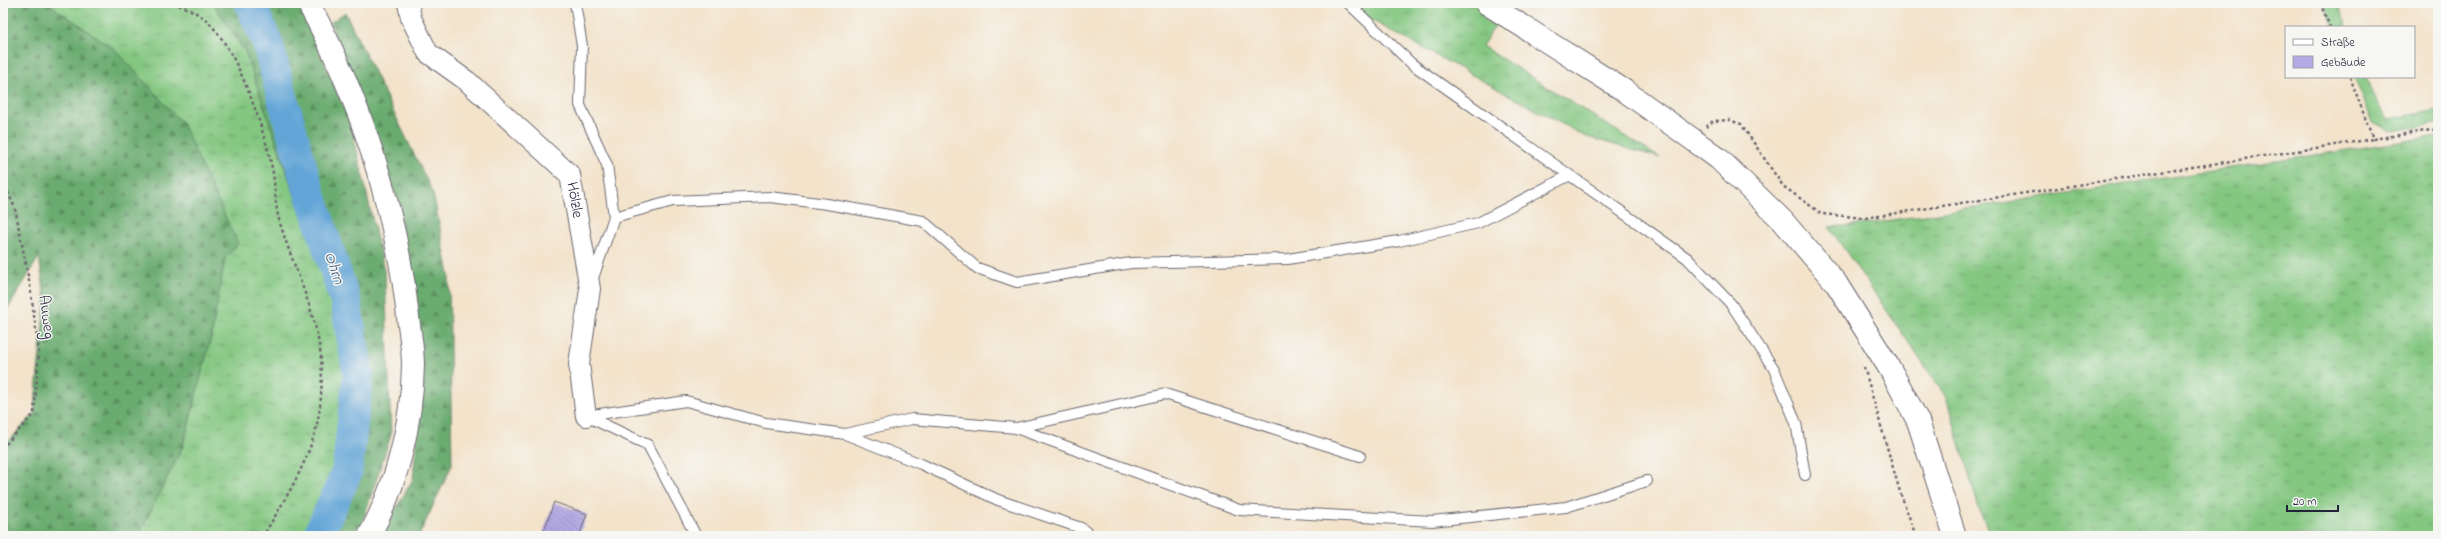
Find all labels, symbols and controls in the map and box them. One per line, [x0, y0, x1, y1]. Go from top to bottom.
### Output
legend [2285, 26, 2415, 78]
text: Straße [2321, 34, 2355, 52]
text: Gebäude [2321, 54, 2366, 72]
street label: Hölzle [559, 180, 589, 221]
water label: Ohrn [317, 248, 351, 288]
street label: Auweg [31, 294, 61, 340]
scale bar [2287, 487, 2338, 513]
text: 20 m [2293, 493, 2316, 511]

